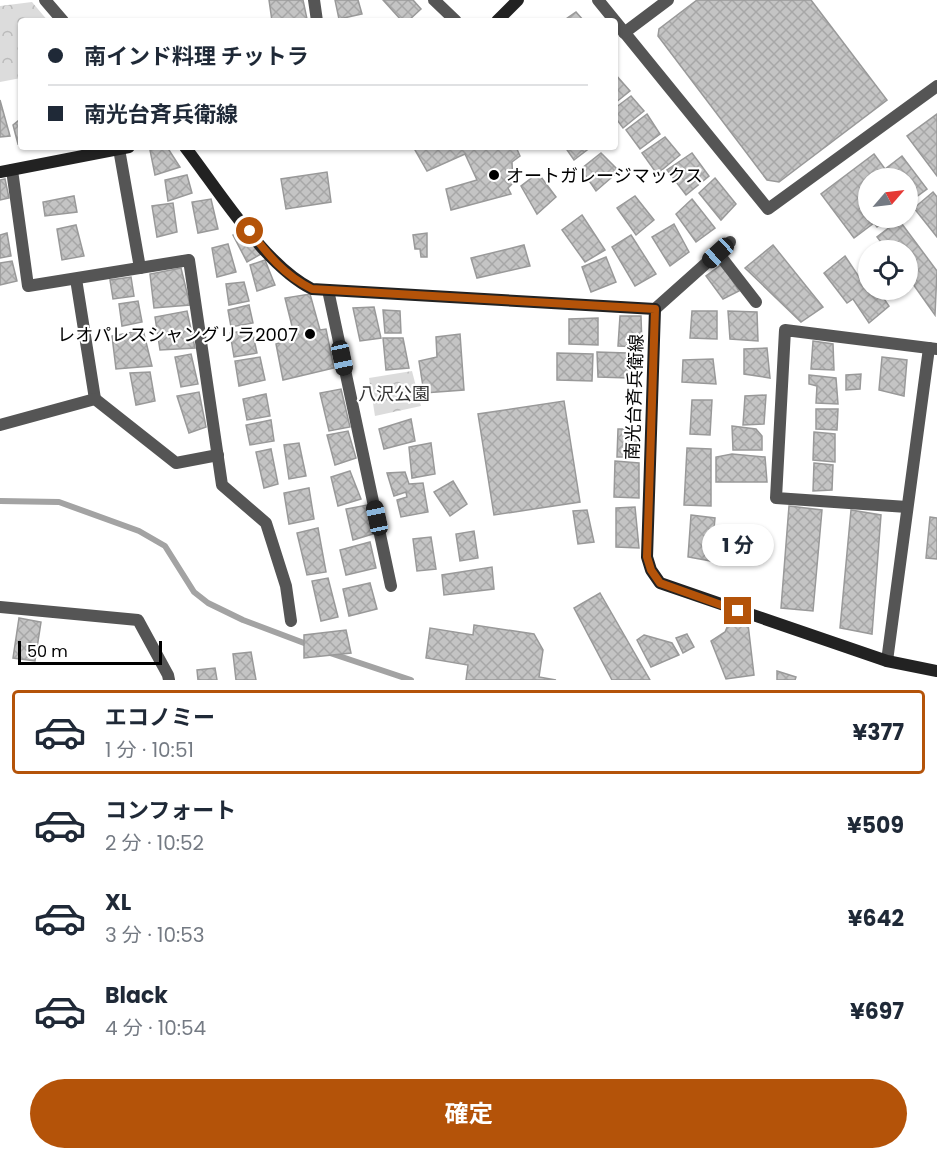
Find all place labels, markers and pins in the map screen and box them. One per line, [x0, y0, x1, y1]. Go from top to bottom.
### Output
place label: オートガレージマックス [506, 163, 703, 188]
marker: オートガレージマックス [487, 168, 501, 182]
place label: レオパレスシャングリラ2007 [57, 322, 298, 347]
marker: レオパレスシャングリラ2007 [303, 327, 317, 341]

